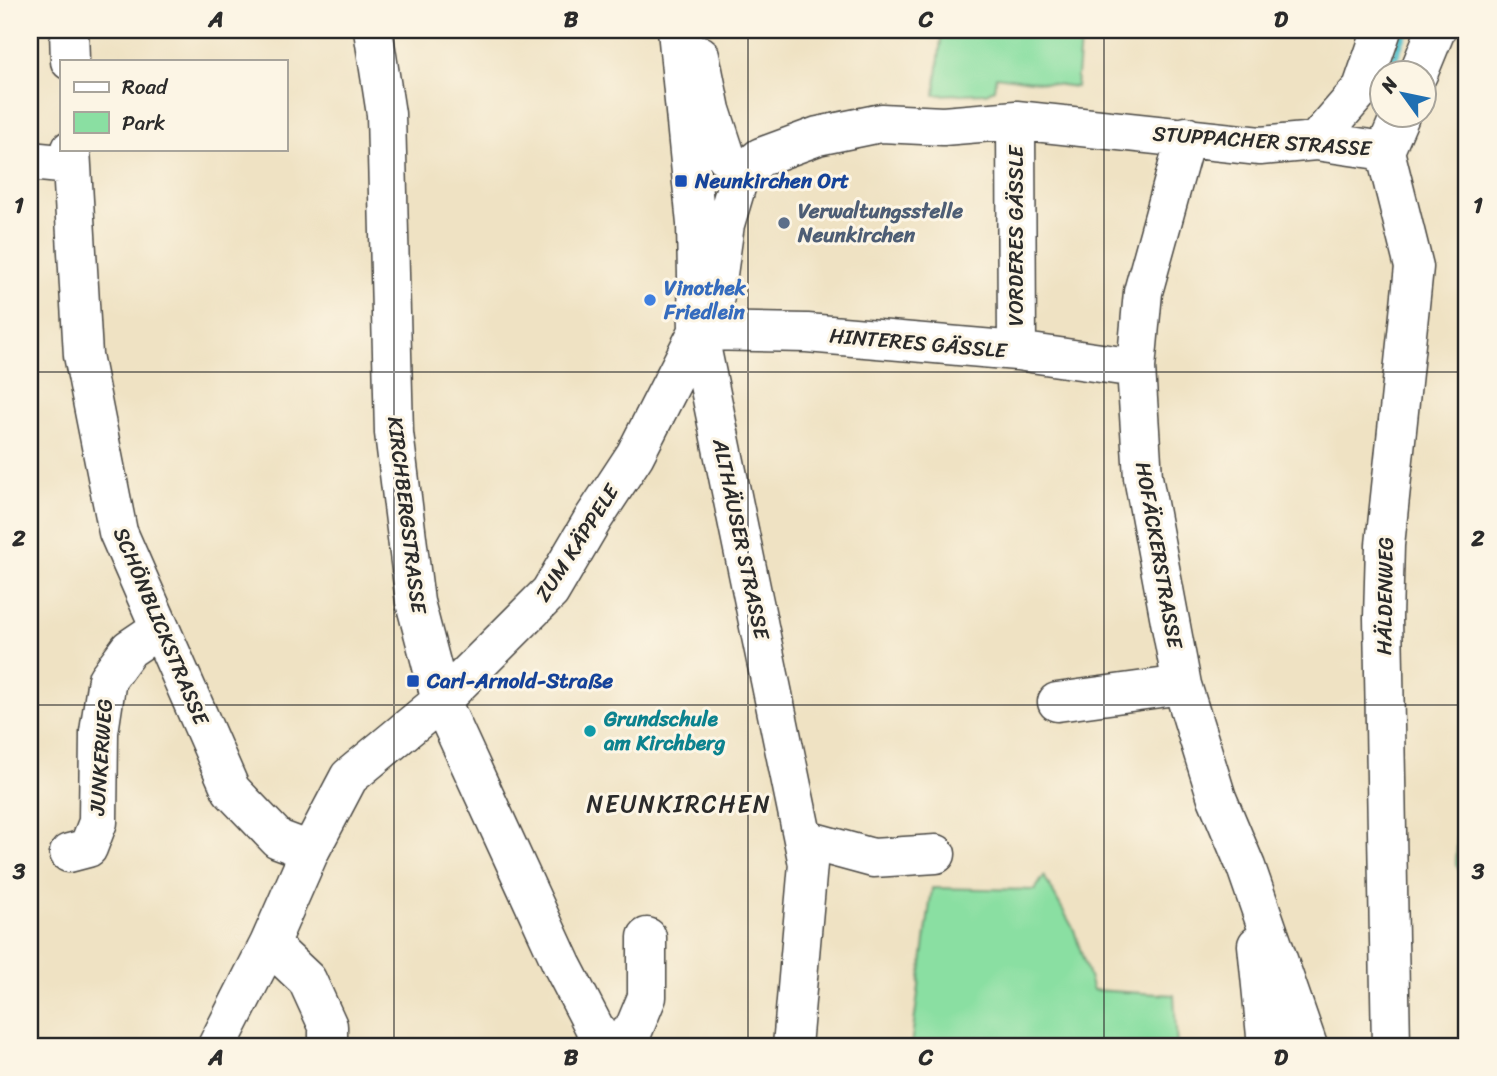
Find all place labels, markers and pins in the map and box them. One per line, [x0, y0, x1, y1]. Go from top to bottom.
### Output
place label: Neunkirchen Ort [694, 162, 850, 200]
marker: Neunkirchen Ort [673, 173, 689, 189]
place label: Verwaltungsstelle Neunkirchen [797, 192, 963, 254]
marker: Verwaltungsstelle Neunkirchen [776, 215, 792, 231]
place label: Vinothek Friedlein [663, 269, 747, 331]
marker: Vinothek Friedlein [642, 292, 658, 308]
place label: Carl-Arnold-Straße [426, 662, 613, 700]
marker: Carl-Arnold-Straße [405, 673, 421, 689]
place label: Grundschule am Kirchberg [603, 700, 726, 762]
marker: Grundschule am Kirchberg [582, 723, 598, 739]

